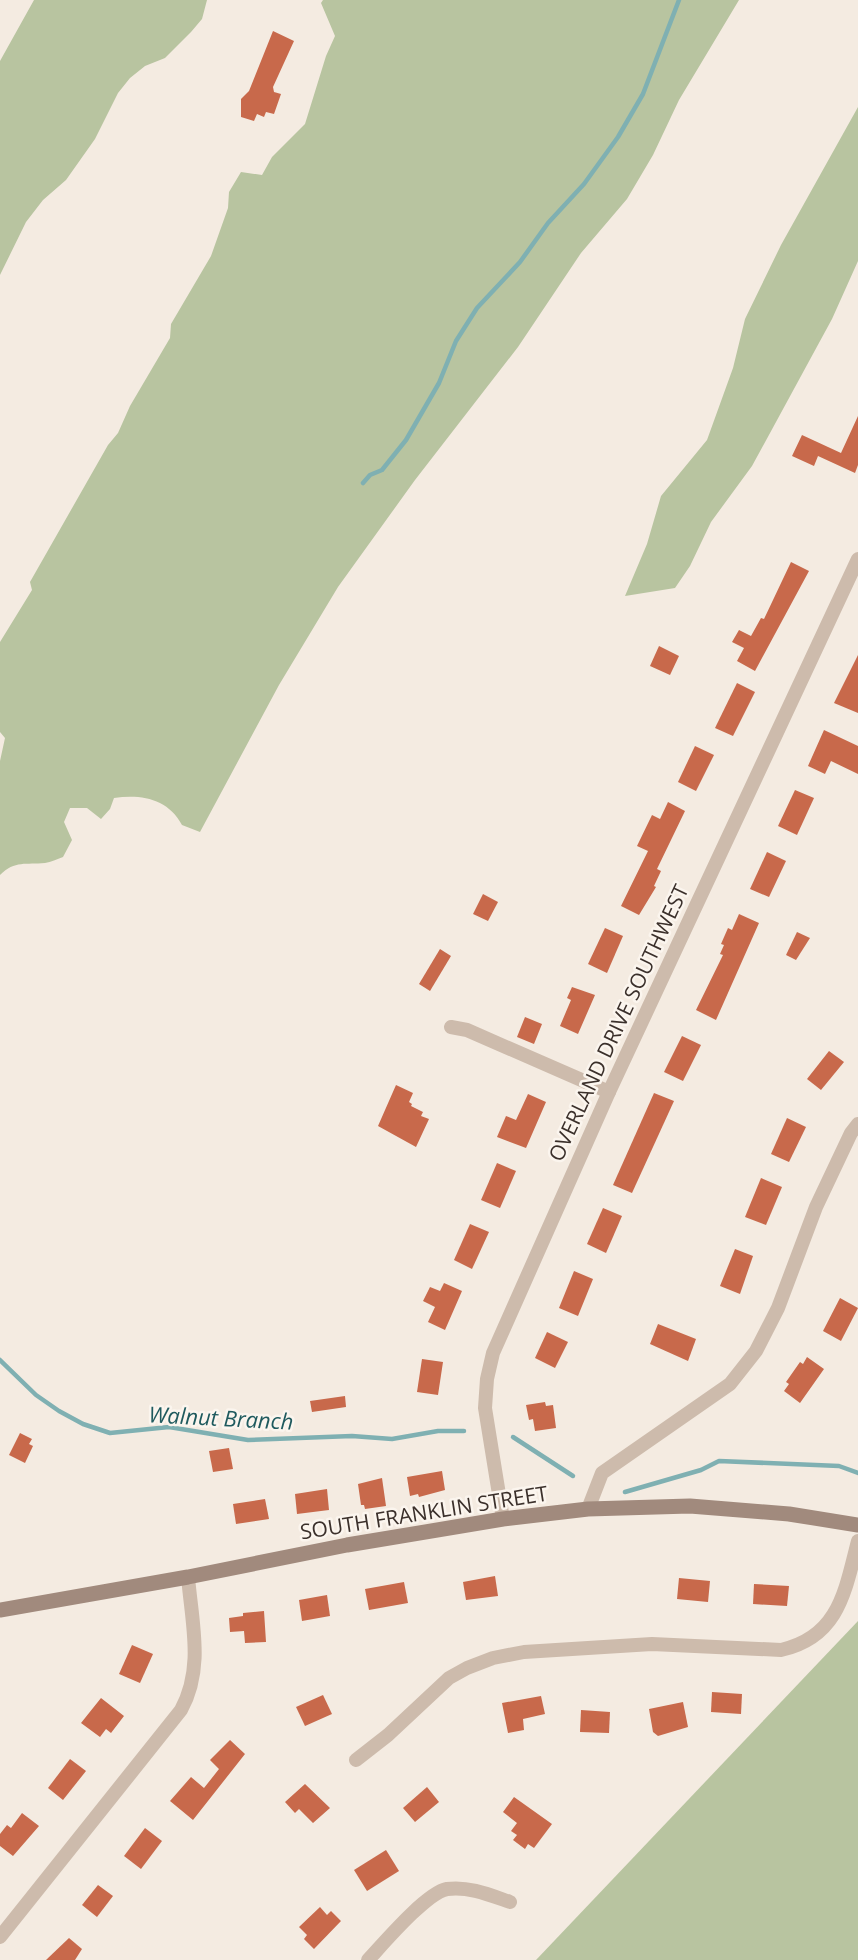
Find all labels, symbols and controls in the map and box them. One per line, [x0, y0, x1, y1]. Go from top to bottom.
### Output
street label: OVERLAND DRIVE SOUTHWEST [542, 879, 695, 1165]
water label: Walnut Branch [148, 1398, 294, 1436]
street label: SOUTH FRANKLIN STREET [298, 1479, 550, 1545]

